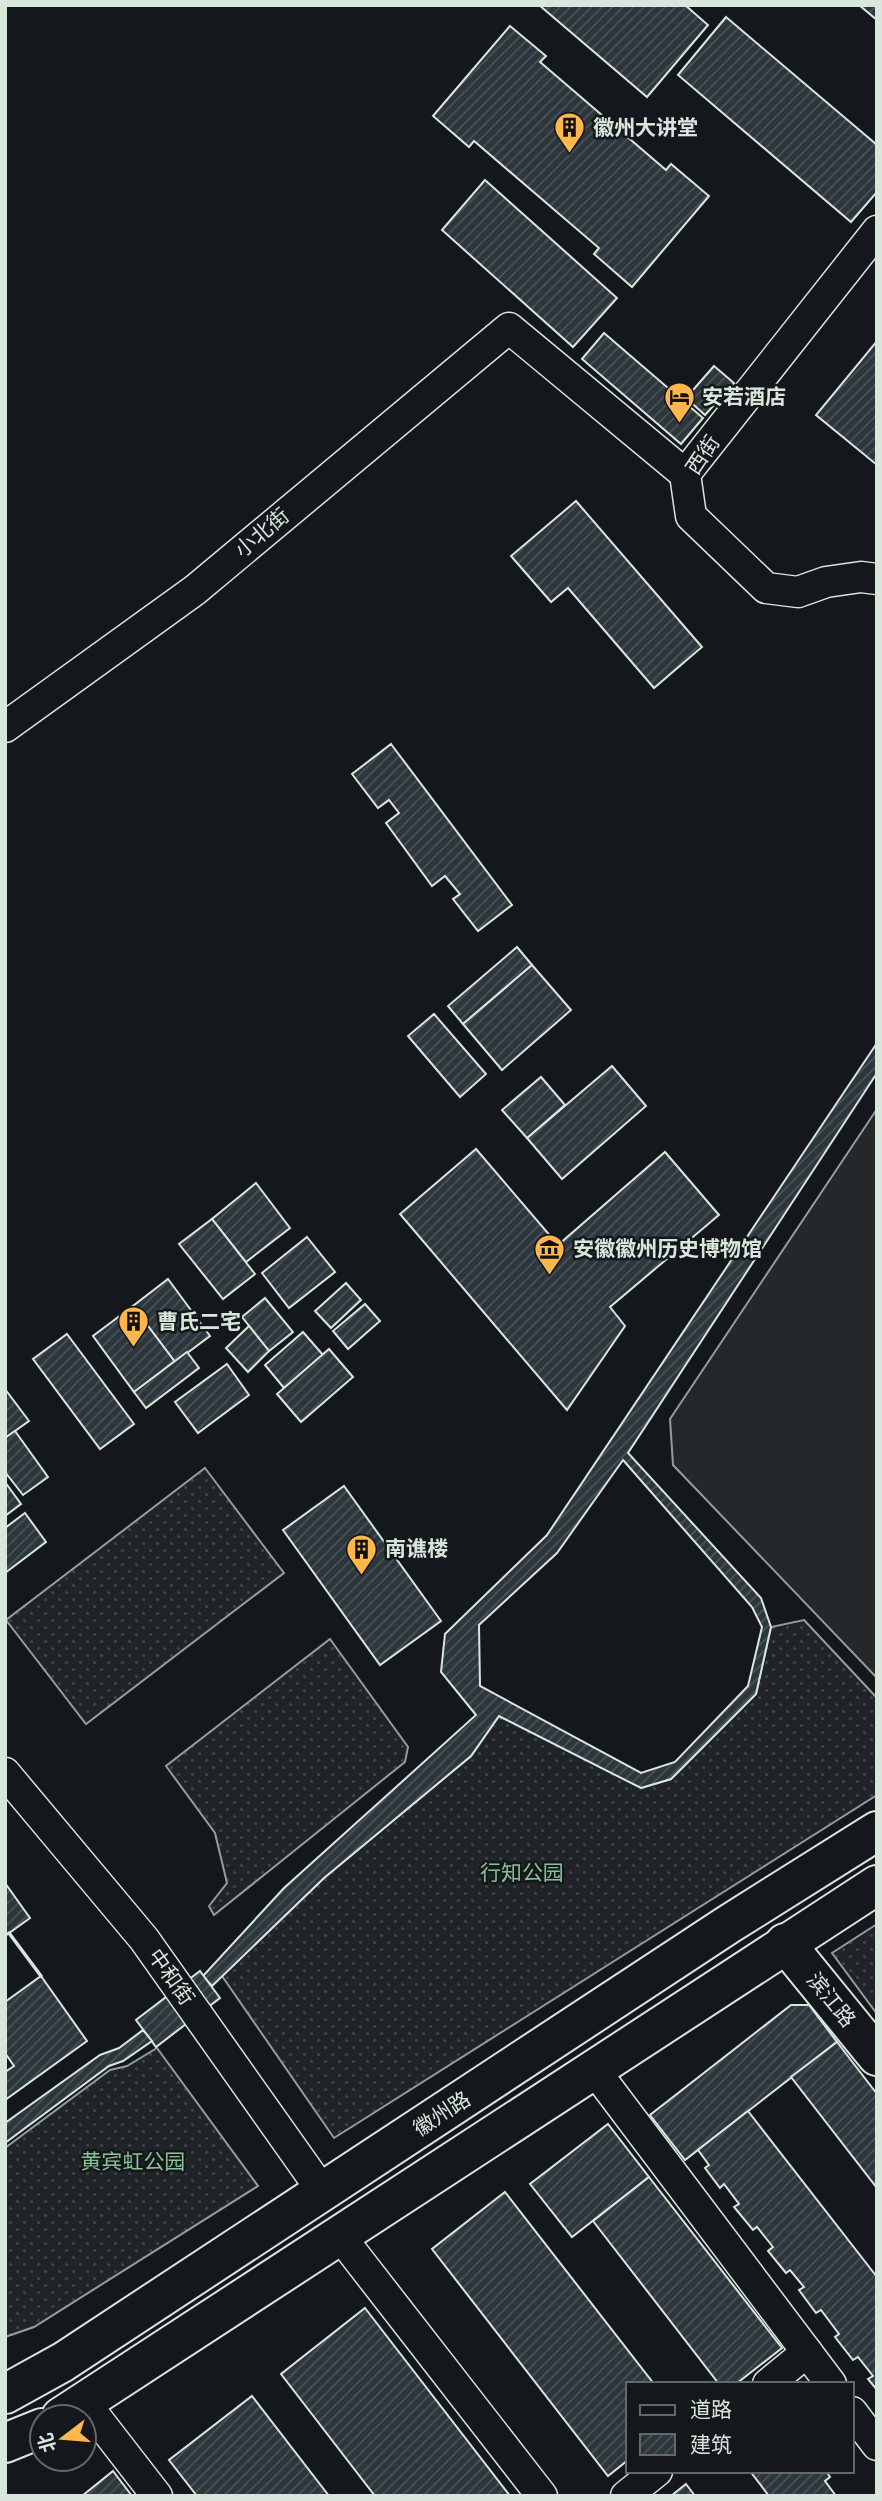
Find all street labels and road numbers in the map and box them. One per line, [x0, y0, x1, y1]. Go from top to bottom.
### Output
street label: 西街 [679, 429, 726, 480]
street label: 小北街 [228, 501, 294, 563]
street label: 中和街 [142, 1943, 201, 2010]
street label: 滨江路 [801, 1966, 862, 2033]
street label: 徽州路 [407, 2084, 475, 2142]

